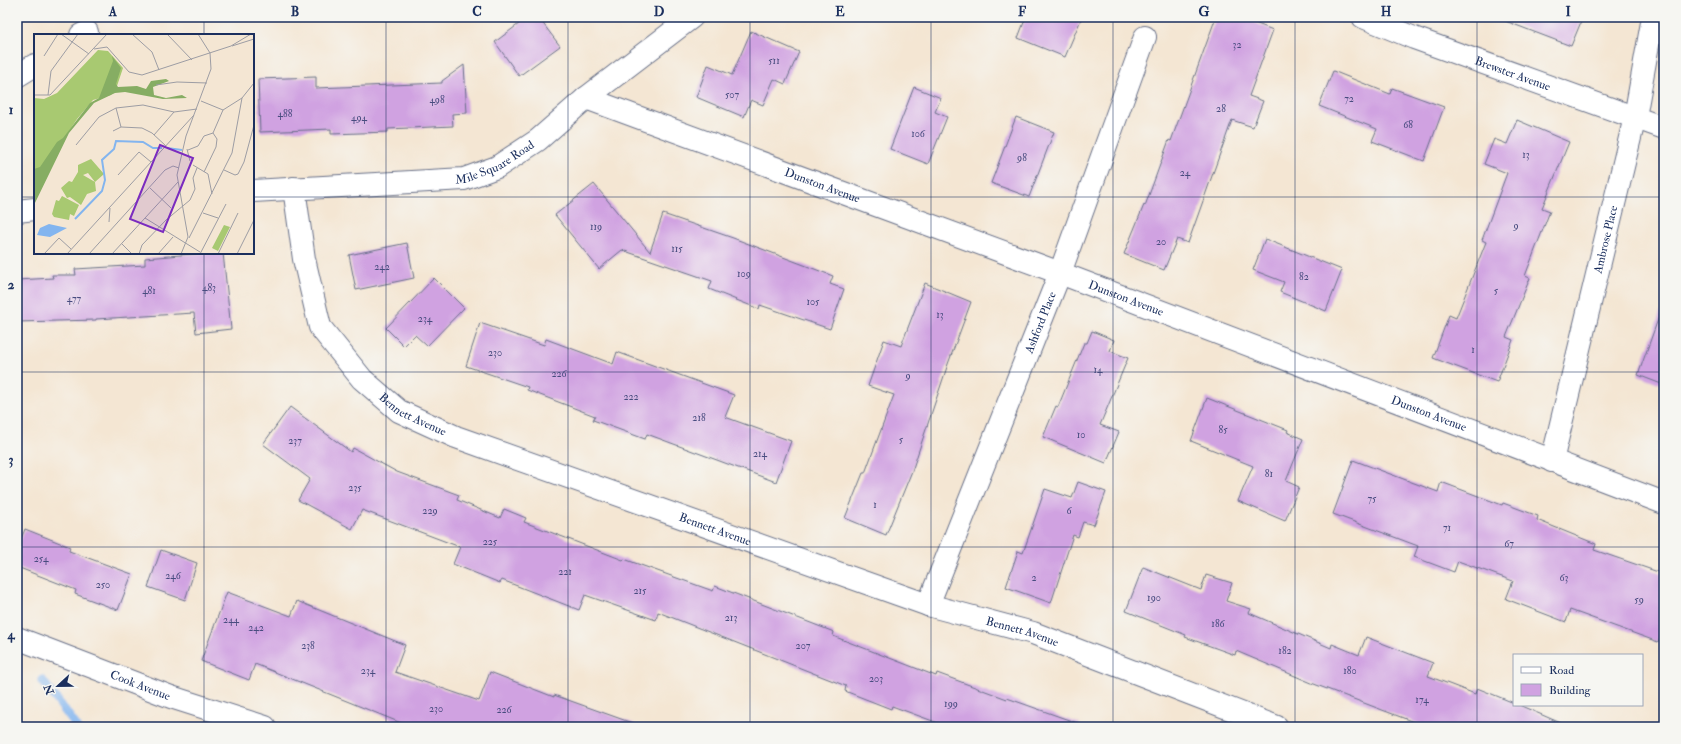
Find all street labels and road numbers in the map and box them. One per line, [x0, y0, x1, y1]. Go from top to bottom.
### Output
street label: Brewster Avenue [1473, 53, 1552, 95]
street label: Mile Square Road [455, 138, 537, 187]
street label: Dunston Avenue [782, 165, 862, 207]
street label: Ambrose Place [1590, 204, 1621, 276]
street label: Dunston Avenue [1086, 277, 1166, 320]
street label: Ashford Place [1021, 290, 1060, 357]
street label: Bennett Avenue [376, 390, 449, 440]
street label: Dunston Avenue [1389, 393, 1469, 435]
street label: Bennett Avenue [677, 510, 753, 549]
street label: Bennett Avenue [984, 614, 1061, 650]
street label: Cook Avenue [108, 667, 172, 704]

